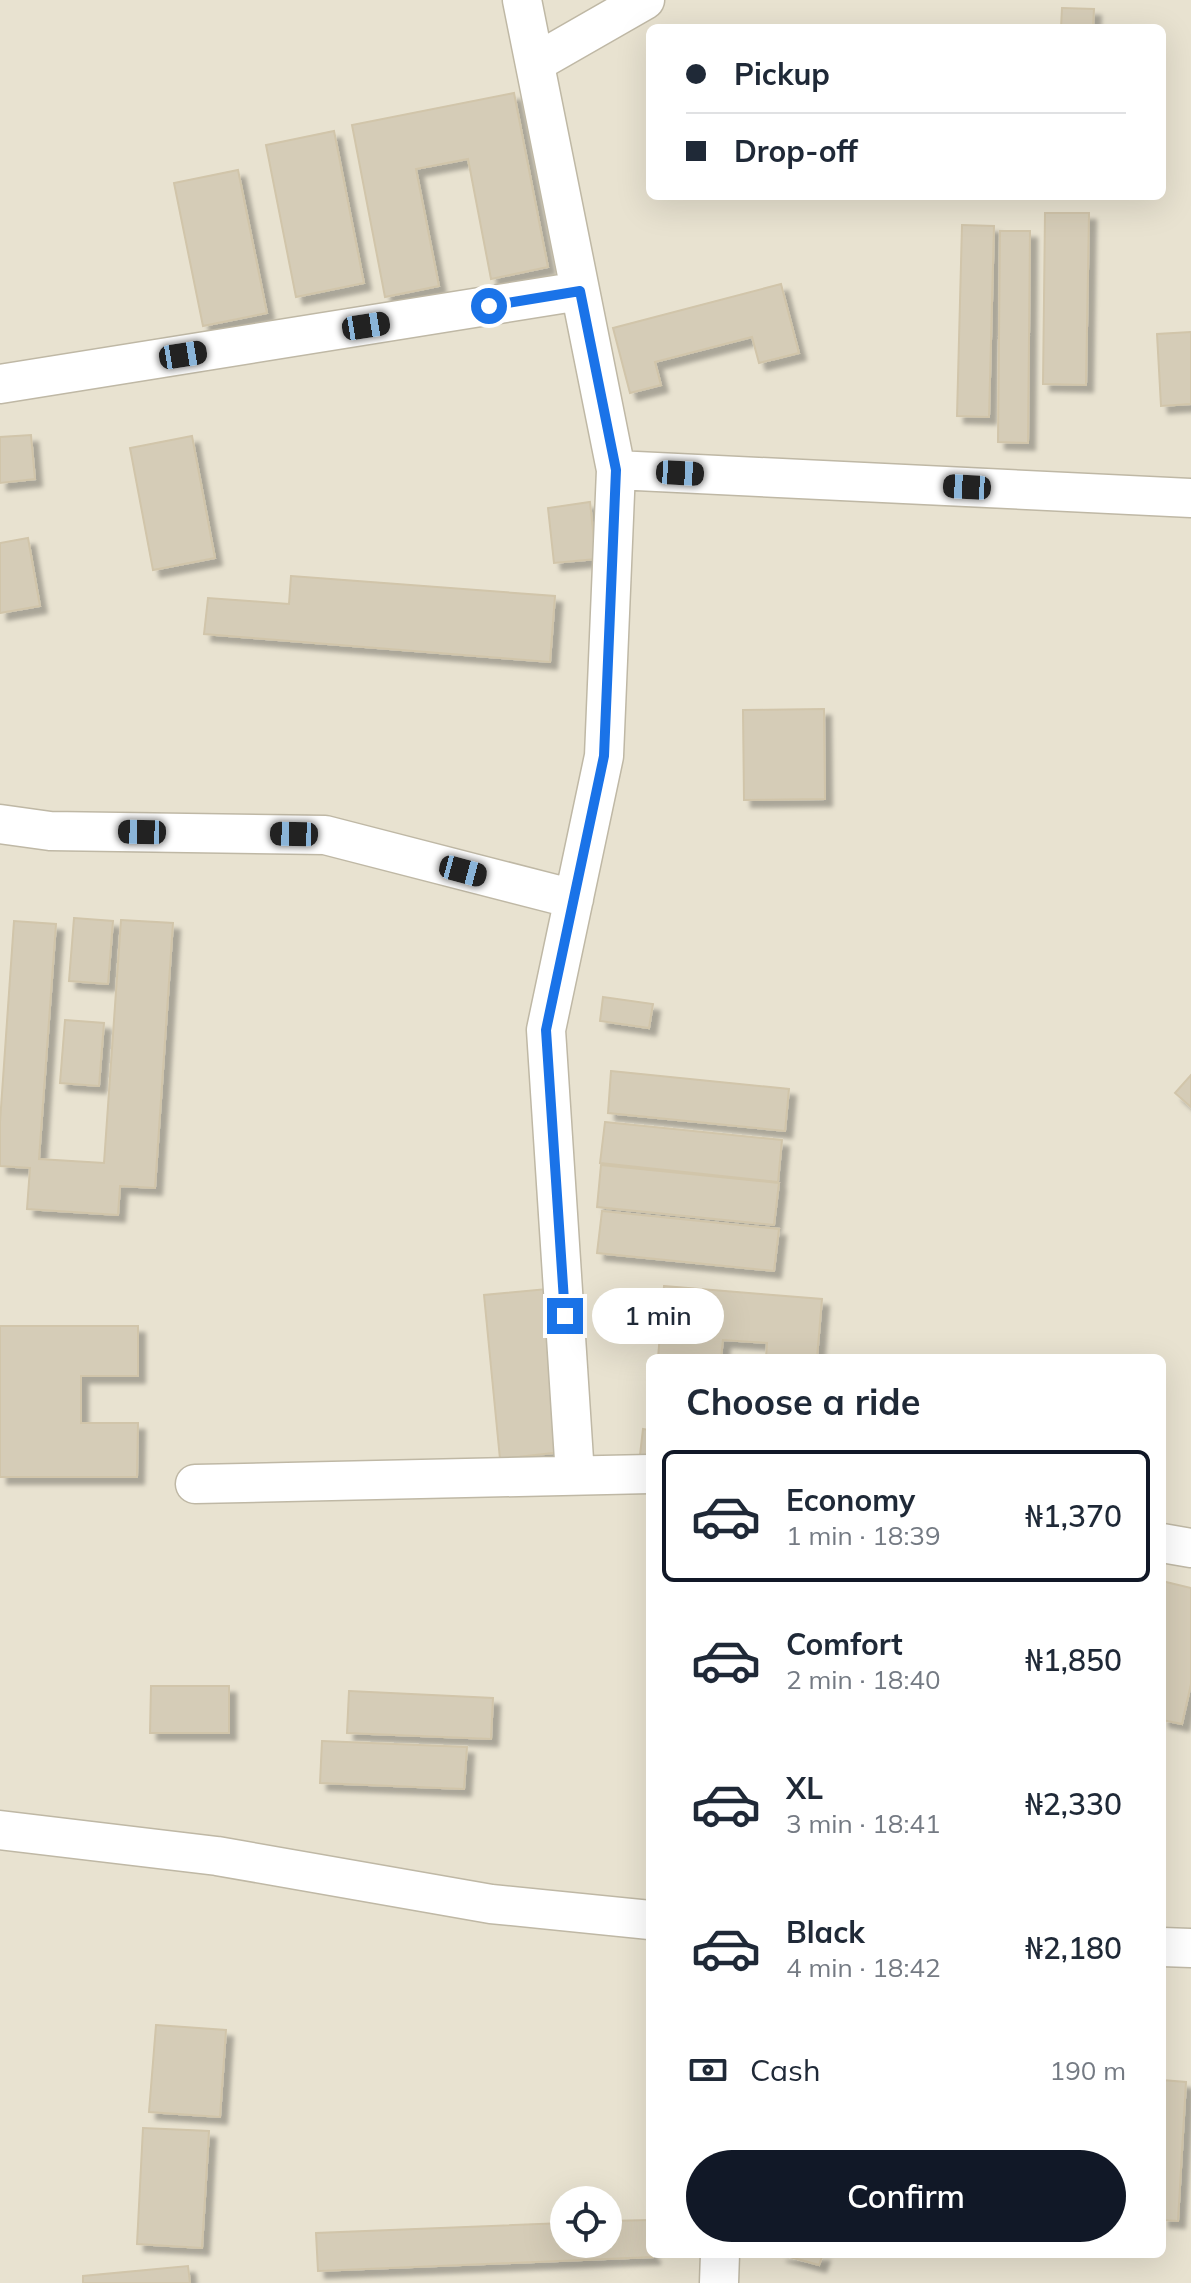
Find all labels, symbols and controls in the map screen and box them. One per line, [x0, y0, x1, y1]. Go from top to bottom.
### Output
text: Pickup [734, 55, 830, 93]
text: Drop-off [734, 132, 858, 170]
route start [471, 288, 507, 324]
car [340, 310, 392, 342]
car [157, 339, 209, 371]
car [655, 460, 705, 486]
car [942, 474, 992, 500]
car [118, 820, 166, 844]
car [270, 822, 318, 846]
car [437, 853, 489, 889]
callout: 1 min [593, 1288, 725, 1344]
route end [547, 1298, 583, 1334]
text: 1 min [624, 1299, 692, 1332]
text: Choose a ride [686, 1379, 920, 1424]
icon: car [690, 1480, 762, 1552]
text: Economy [786, 1481, 915, 1519]
text: ₦1,370 [1025, 1497, 1122, 1535]
text: 1 min · 18:39 [786, 1519, 941, 1552]
icon: car [690, 1624, 762, 1696]
text: Comfort [786, 1625, 903, 1663]
text: ₦1,850 [1025, 1641, 1122, 1679]
text: 2 min · 18:40 [786, 1663, 941, 1696]
icon: car [690, 1768, 762, 1840]
text: XL [786, 1769, 823, 1807]
text: ₦2,330 [1025, 1785, 1122, 1823]
text: 3 min · 18:41 [786, 1807, 941, 1840]
icon: car [690, 1912, 762, 1984]
text: Black [786, 1913, 865, 1951]
text: ₦2,180 [1025, 1929, 1122, 1967]
text: 4 min · 18:42 [786, 1951, 941, 1984]
icon: cash [686, 2048, 730, 2092]
text: Cash [750, 2051, 821, 2089]
text: 190 m [1050, 2054, 1126, 2087]
button: Confirm [686, 2150, 1126, 2242]
map controls [550, 2186, 622, 2258]
button: locate [550, 2186, 622, 2258]

